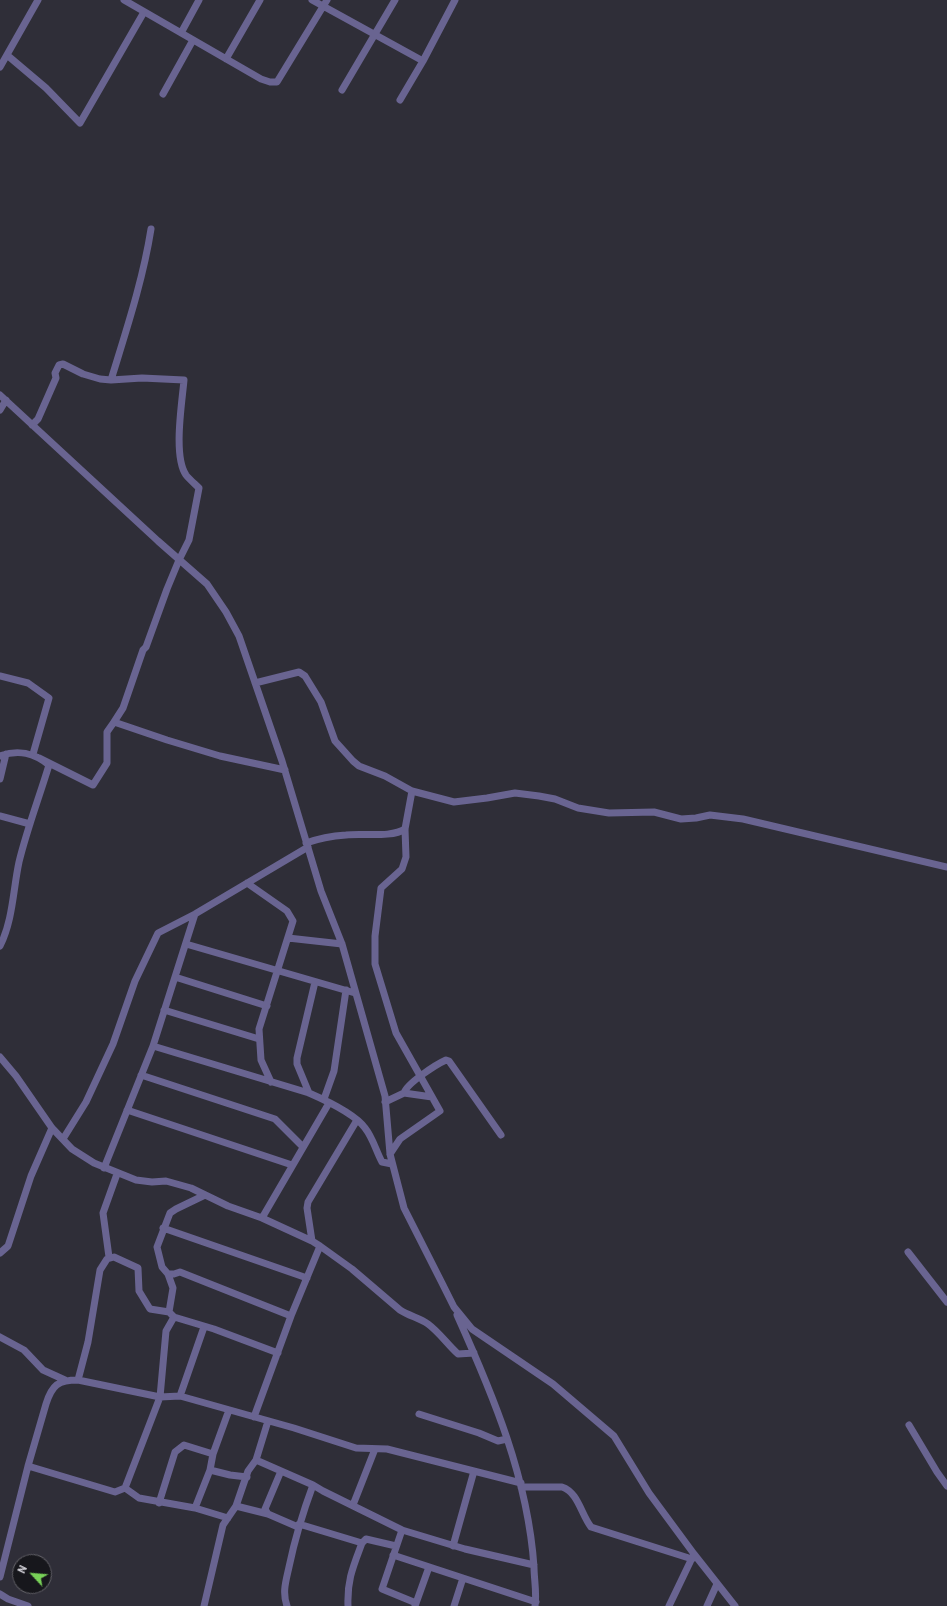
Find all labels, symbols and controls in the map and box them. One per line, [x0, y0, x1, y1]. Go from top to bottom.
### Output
north arrow [12, 1554, 52, 1594]
text: N [14, 1563, 29, 1575]

